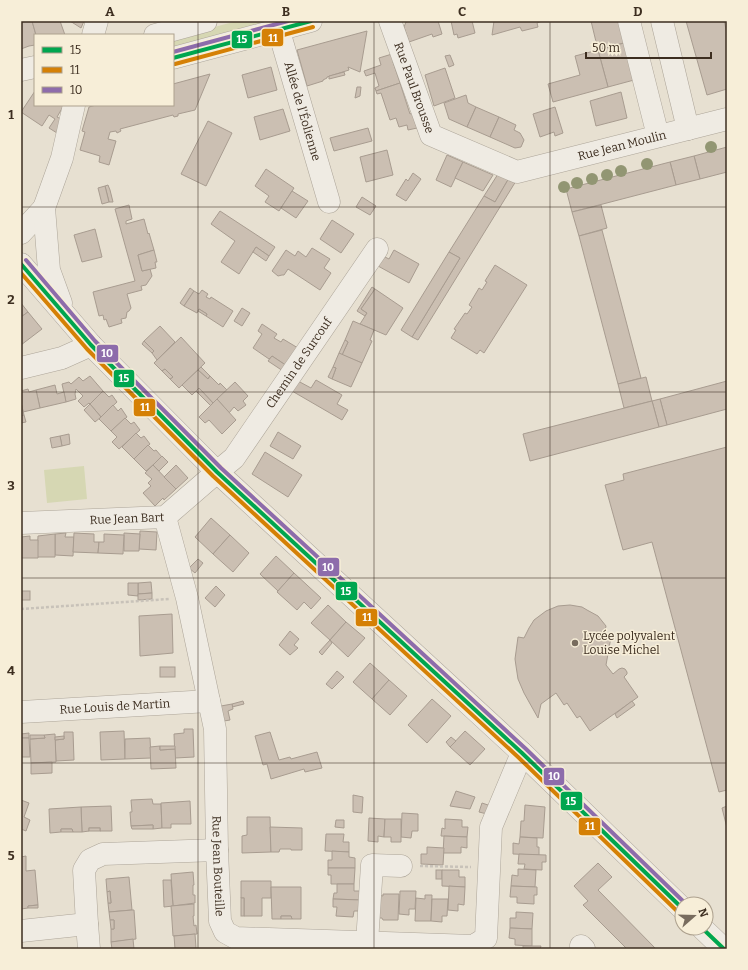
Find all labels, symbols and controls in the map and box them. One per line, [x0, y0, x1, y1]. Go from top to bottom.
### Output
text: A [105, 4, 115, 19]
text: B [282, 4, 290, 19]
text: C [458, 4, 466, 19]
text: D [633, 4, 643, 19]
line badge: 11 [261, 28, 284, 47]
line badge: 15 [231, 30, 253, 49]
text: 11 [268, 32, 278, 45]
text: 15 [237, 33, 247, 46]
legend [34, 34, 174, 106]
scale bar [586, 34, 711, 60]
street label: Rue Paul Brousse [391, 40, 437, 135]
text: 50 m [592, 41, 621, 55]
text: 15 [70, 43, 81, 57]
street label: Allée de l'Éolienne [281, 60, 324, 162]
text: 11 [70, 63, 80, 77]
text: 10 [70, 83, 83, 97]
text: 1 [8, 107, 14, 122]
street label: Rue Jean Moulin [576, 128, 668, 163]
text: 2 [7, 292, 15, 307]
street label: Chemin de Surcouf [263, 314, 335, 411]
line badge: 10 [96, 344, 119, 363]
text: 10 [101, 347, 113, 360]
line badge: 15 [113, 369, 135, 388]
text: 15 [119, 372, 129, 385]
line badge: 11 [133, 398, 156, 417]
text: 11 [140, 401, 150, 414]
text: 3 [7, 478, 15, 493]
street label: Rue Jean Bart [89, 510, 165, 527]
line badge: 10 [317, 557, 340, 577]
text: 10 [322, 561, 334, 574]
line badge: 15 [335, 581, 358, 601]
text: 15 [341, 585, 351, 598]
line badge: 11 [355, 608, 378, 627]
text: 11 [362, 611, 372, 624]
place label: Lycée polyvalent Louise Michel [583, 629, 676, 657]
marker: Lycée polyvalent Louise Michel [570, 638, 580, 648]
text: 4 [7, 663, 15, 678]
street label: Rue Louis de Martin [59, 696, 171, 717]
line badge: 10 [543, 767, 565, 786]
text: 10 [548, 770, 560, 783]
line badge: 15 [560, 791, 583, 811]
text: 15 [566, 795, 576, 808]
street label: Rue Jean Bouteille [209, 816, 227, 917]
line badge: 11 [578, 817, 601, 836]
text: 11 [585, 820, 595, 833]
text: 5 [7, 848, 15, 863]
north arrow [674, 896, 714, 936]
text: N [695, 907, 711, 919]

